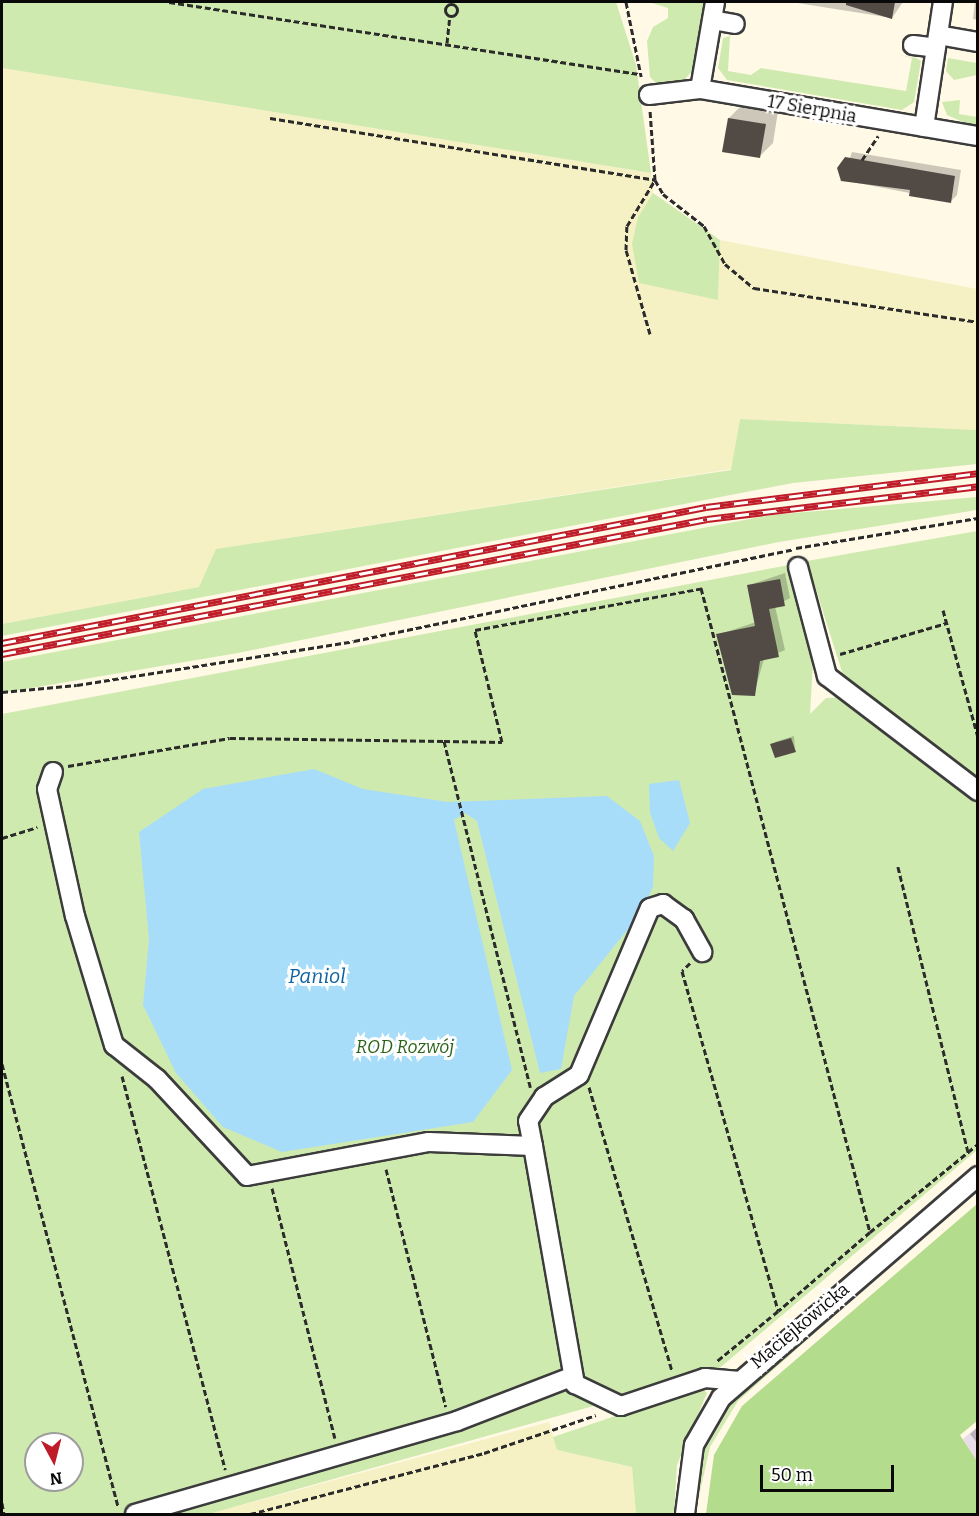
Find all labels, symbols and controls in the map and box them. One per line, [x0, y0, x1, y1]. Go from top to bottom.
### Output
street label: 17 Sierpnia [766, 91, 858, 127]
water label: Paniol [288, 964, 346, 988]
park label: ROD Rozwój [356, 1036, 454, 1058]
street label: Maciejkowicka [746, 1279, 854, 1373]
north arrow [24, 1432, 84, 1492]
scale bar [763, 1453, 896, 1491]
text: 50 m [771, 1464, 813, 1486]
text: N [49, 1468, 63, 1489]

